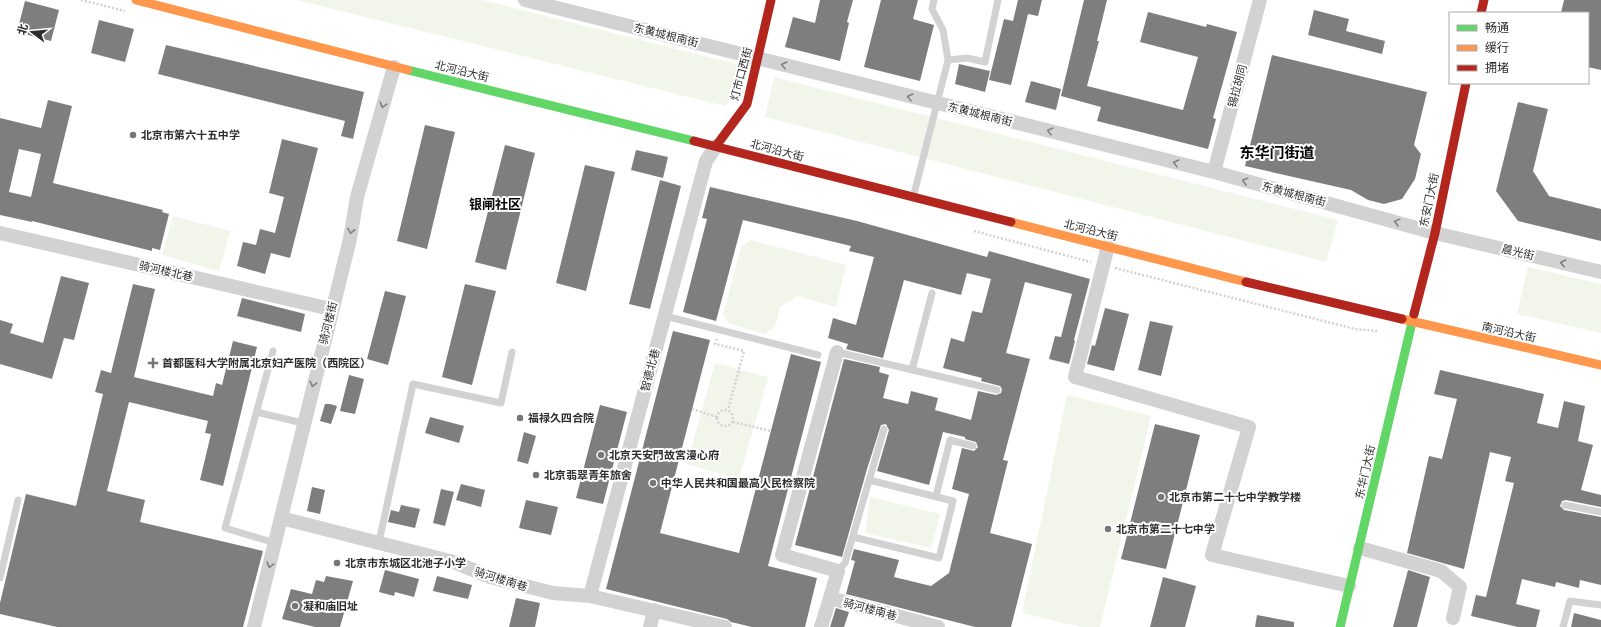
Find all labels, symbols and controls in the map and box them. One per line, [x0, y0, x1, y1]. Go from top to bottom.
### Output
north arrow [12, 12, 52, 52]
legend [1449, 12, 1589, 84]
street label: 东黄城根南街 [632, 20, 700, 50]
text: 畅通 [1485, 20, 1509, 36]
text: 北 [14, 22, 31, 36]
text: 缓行 [1485, 40, 1509, 56]
street label: 灯市口西街 [727, 46, 755, 102]
street label: 北河沿大街 [434, 58, 490, 84]
text: 拥堵 [1485, 60, 1509, 76]
one-way arrow [781, 61, 788, 70]
street label: 锡拉胡同 [1225, 63, 1249, 109]
one-way arrow [907, 93, 914, 101]
street label: 东黄城根南街 [946, 99, 1014, 129]
one-way arrow [379, 101, 388, 108]
place label: 北京市第六十五中学 [141, 128, 240, 142]
one-way arrow [1047, 128, 1053, 136]
marker: 北京市第六十五中学 [128, 130, 138, 140]
street label: 北河沿大街 [749, 136, 805, 164]
district label: 东华门街道 [1239, 143, 1315, 163]
one-way arrow [1173, 159, 1180, 168]
street label: 东安门大街 [1416, 172, 1442, 228]
one-way arrow [1241, 177, 1248, 186]
street label: 东黄城根南街 [1260, 179, 1328, 209]
district label: 银闸社区 [469, 196, 521, 213]
street label: 北河沿大街 [1063, 217, 1119, 243]
one-way arrow [1394, 219, 1400, 227]
one-way arrow [348, 227, 356, 234]
street label: 晨光街 [1500, 241, 1536, 263]
street label: 骑河楼北巷 [138, 258, 194, 284]
one-way arrow [1560, 260, 1566, 268]
street label: 骑河楼街 [316, 300, 340, 346]
street label: 南河沿大街 [1481, 319, 1537, 345]
street label: 智德北巷 [638, 347, 662, 393]
place label: 首都医科大学附属北京妇产医院（西院区） [162, 356, 371, 370]
marker: 首都医科大学附属北京妇产医院（西院区） [147, 357, 159, 369]
one-way arrow [309, 380, 318, 387]
place label: 福禄久四合院 [528, 411, 594, 425]
marker: 福禄久四合院 [515, 413, 525, 423]
street label: 东华门大街 [1352, 444, 1378, 500]
place label: 北京天安門故宮漫心府 [609, 448, 719, 462]
marker: 北京天安門故宮漫心府 [596, 450, 606, 460]
place label: 北京翡翠青年旅舍 [544, 468, 632, 482]
marker: 北京翡翠青年旅舍 [531, 470, 541, 480]
place label: 中华人民共和国最高人民检察院 [661, 476, 815, 490]
marker: 中华人民共和国最高人民检察院 [648, 478, 658, 488]
place label: 北京市第二十七中学教学楼 [1169, 490, 1301, 504]
marker: 北京市第二十七中学教学楼 [1156, 492, 1166, 502]
place label: 北京市第二十七中学 [1116, 522, 1215, 536]
marker: 北京市第二十七中学 [1103, 524, 1113, 534]
place label: 北京市东城区北池子小学 [345, 556, 466, 570]
marker: 北京市东城区北池子小学 [332, 558, 342, 568]
one-way arrow [266, 561, 275, 568]
street label: 骑河楼南巷 [473, 564, 529, 594]
street label: 骑河楼南巷 [842, 595, 898, 623]
place label: 凝和庙旧址 [303, 599, 358, 613]
marker: 凝和庙旧址 [290, 601, 300, 611]

